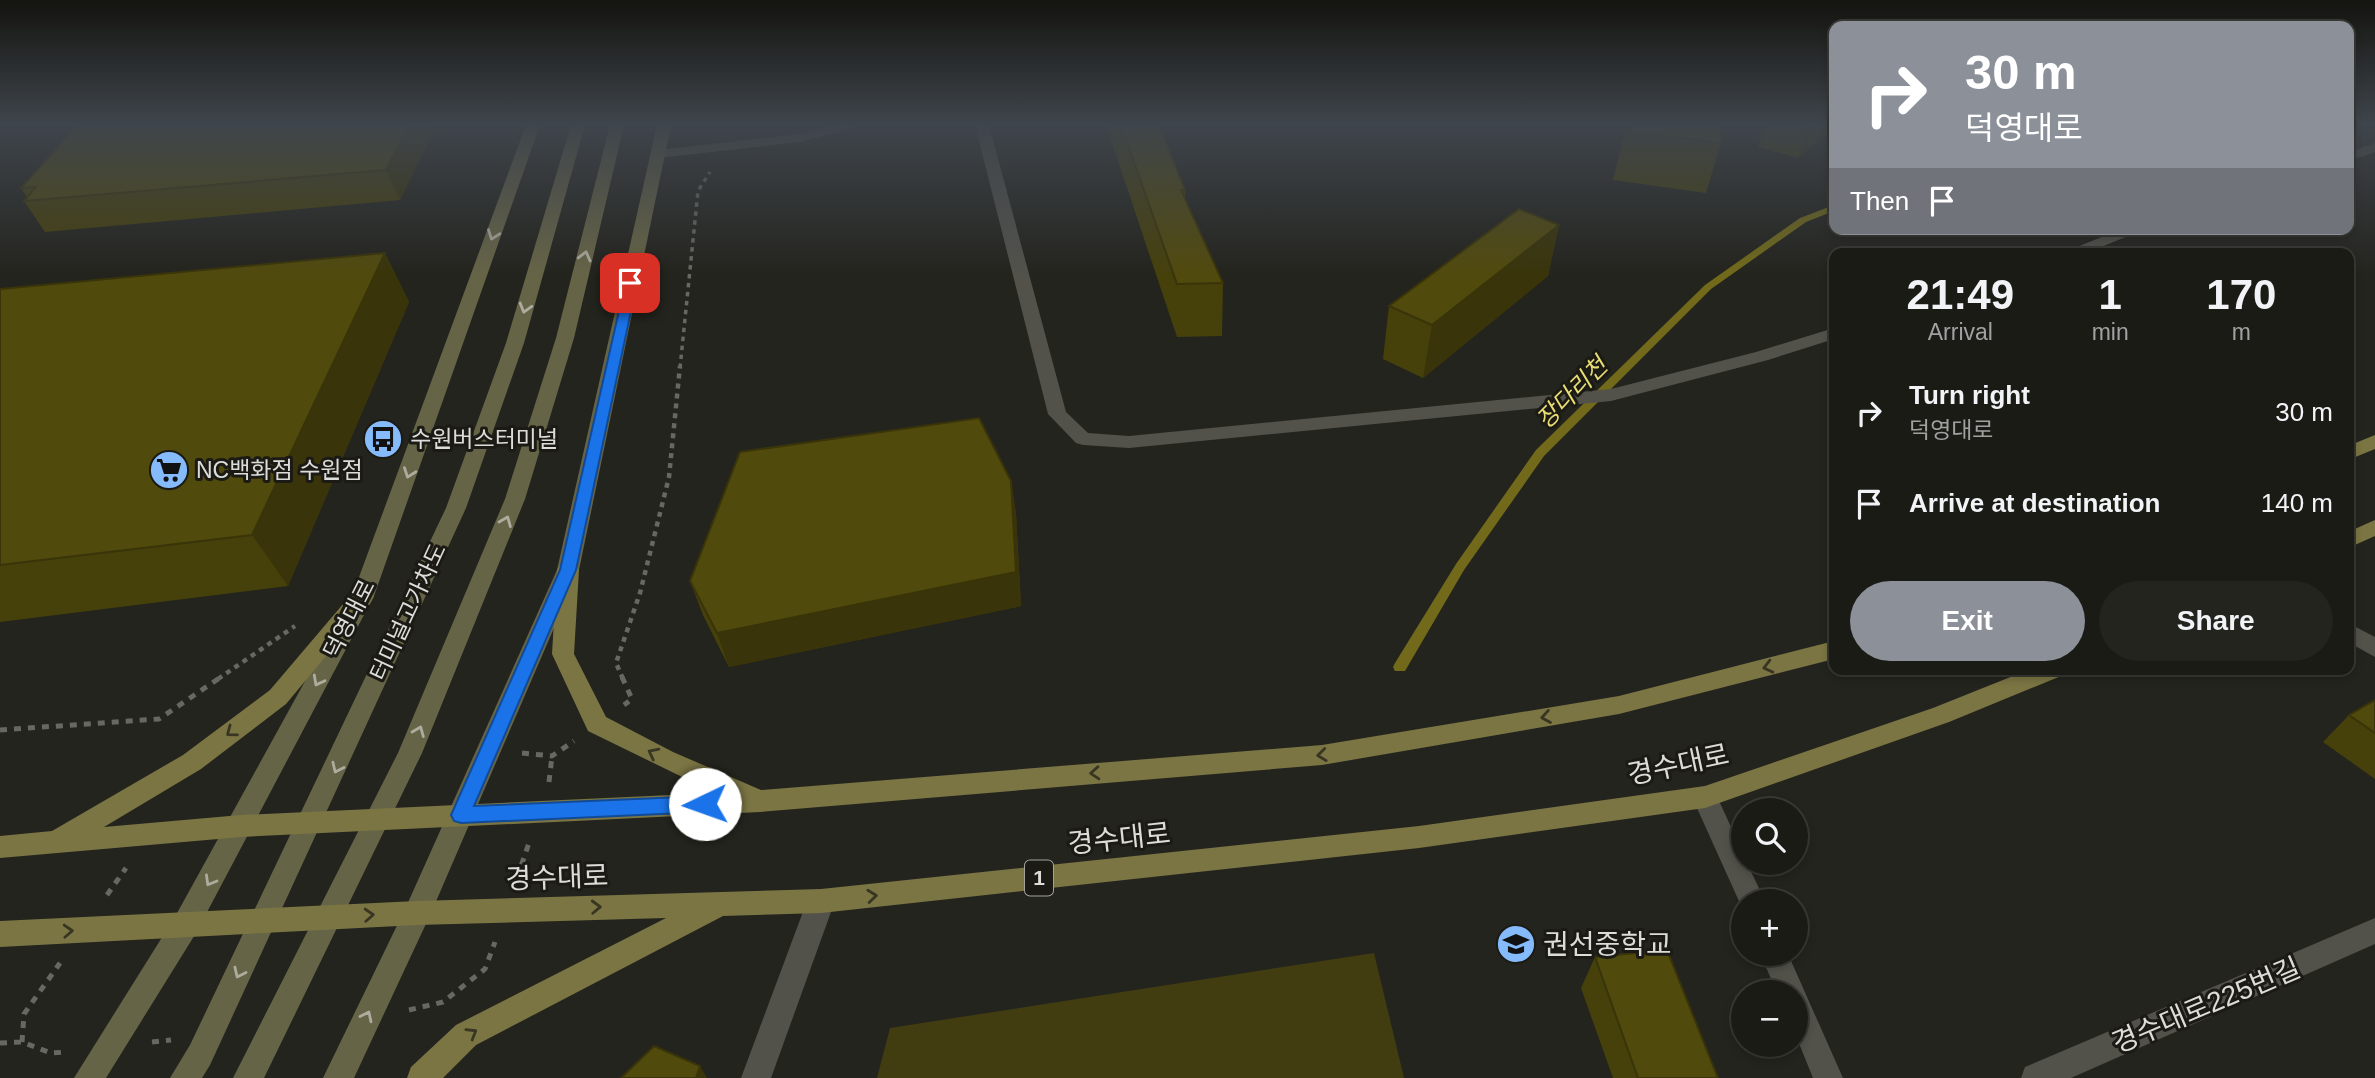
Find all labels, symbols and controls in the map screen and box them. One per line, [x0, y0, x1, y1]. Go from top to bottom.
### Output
text: 30 m [1965, 45, 2077, 99]
icon: right [1850, 49, 1941, 140]
text: 덕영대로 [1965, 110, 2083, 146]
icon: arrive [1923, 182, 1961, 220]
text: Then [1850, 186, 1909, 216]
one-way arrow [487, 229, 501, 241]
one-way arrow [577, 250, 591, 262]
pin [600, 253, 660, 313]
icon: arrive [611, 264, 649, 302]
text: 21:49 [1907, 271, 2014, 318]
text: 1 [2098, 271, 2122, 318]
text: 170 [2206, 271, 2276, 318]
one-way arrow [519, 302, 534, 314]
text: Arrival [1928, 319, 1993, 345]
text: min [2092, 319, 2129, 345]
text: m [2232, 319, 2251, 345]
water label: 장다리천 [1531, 350, 1614, 433]
text: Turn right [1909, 380, 2030, 410]
icon: right [1850, 394, 1888, 432]
text: 30 m [2275, 397, 2333, 427]
text: 덕영대로 [1909, 417, 1994, 443]
bus stop icon: 수원버스터미널 [362, 418, 404, 460]
place label: 수원버스터미널 [410, 426, 558, 452]
supermarket icon: NC백화점 수원점 [148, 449, 190, 491]
place label: NC백화점 수원점 [196, 457, 363, 483]
one-way arrow [403, 466, 417, 478]
icon: arrive [1850, 485, 1888, 523]
text: Arrive at destination [1909, 488, 2160, 518]
text: 140 m [2261, 488, 2333, 518]
one-way arrow [498, 516, 512, 528]
street label: 터미널고가차도 [365, 539, 451, 685]
street label: 덕영대로 [318, 575, 380, 663]
button: Exit [1850, 581, 2085, 661]
button: Share [2099, 581, 2333, 661]
one-way arrow [1762, 659, 1774, 673]
one-way arrow [313, 674, 326, 686]
one-way arrow [1540, 709, 1552, 724]
one-way arrow [226, 724, 239, 737]
one-way arrow [411, 726, 425, 738]
street label: 경수대로 [1624, 739, 1732, 790]
one-way arrow [1316, 747, 1328, 762]
one-way arrow [648, 748, 660, 762]
one-way arrow [331, 760, 345, 773]
one-way arrow [1089, 765, 1100, 780]
position arrow [668, 767, 742, 841]
map controls [1731, 798, 1808, 1057]
button: search [1731, 798, 1808, 875]
street label: 경수대로 [1066, 818, 1172, 859]
street label: 경수대로 [505, 860, 609, 895]
road number: 1 [1025, 860, 1053, 896]
one-way arrow [205, 874, 218, 887]
one-way arrow [867, 889, 878, 904]
button: + [1731, 889, 1808, 966]
one-way arrow [591, 900, 602, 915]
one-way arrow [364, 908, 375, 923]
one-way arrow [63, 923, 74, 938]
school or university icon: 권선중학교 [1495, 923, 1537, 965]
place label: 권선중학교 [1543, 929, 1672, 960]
street label: 경수대로225번길 [2107, 952, 2305, 1059]
one-way arrow [233, 966, 247, 978]
button: − [1731, 980, 1808, 1057]
one-way arrow [359, 1011, 373, 1023]
one-way arrow [465, 1028, 478, 1041]

